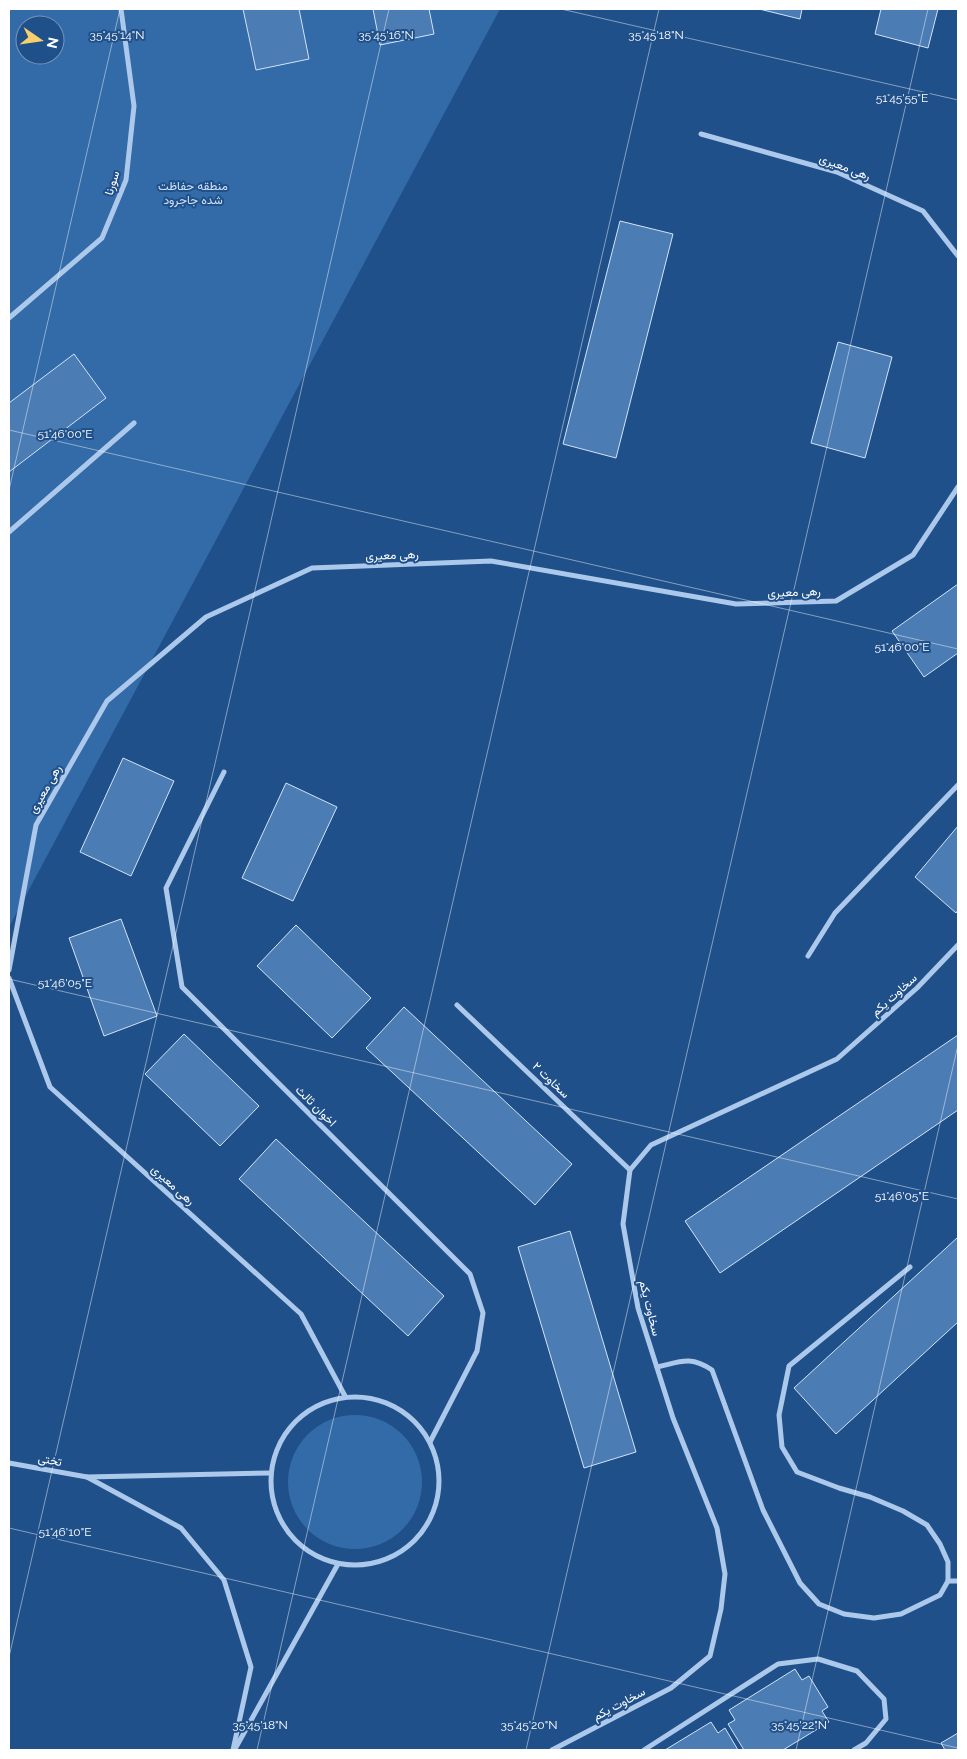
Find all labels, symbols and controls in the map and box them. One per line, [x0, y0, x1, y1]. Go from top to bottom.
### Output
north arrow [15, 15, 65, 65]
text: 35°45'14"N [90, 28, 144, 42]
text: 35°45'16"N [358, 28, 414, 42]
text: 35°45'18"N [628, 28, 684, 42]
text: N [44, 36, 62, 50]
text: 51°45'55"E [876, 91, 928, 105]
street label: رهی معیری [817, 151, 872, 184]
street label: سورنا [102, 169, 123, 197]
park label: منطقه حفاظت شده جاجرود [158, 179, 228, 208]
text: 51°46'00"E [37, 427, 93, 441]
street label: رهی معیری [365, 547, 419, 564]
street label: رهی معیری [767, 584, 821, 601]
text: 51°46'00"E [874, 640, 930, 654]
street label: رهی معیری [26, 762, 65, 816]
street label: سخاوت یکم [868, 971, 921, 1020]
text: 51°46'05"E [38, 976, 92, 990]
street label: سخاوت ۲ [529, 1059, 572, 1102]
street label: اخوان ثالث [292, 1083, 339, 1130]
street label: رهی معیری [148, 1162, 198, 1209]
text: 51°46'05"E [875, 1189, 929, 1203]
street label: سخاوت یکم [635, 1279, 664, 1338]
street label: تختی [37, 1451, 63, 1470]
text: 51°46'10"E [39, 1525, 91, 1539]
street label: سخاوت یکم [590, 1684, 648, 1724]
text: 35°45'18"N [232, 1718, 288, 1732]
text: 35°45'20"N [501, 1718, 557, 1732]
text: 35°45'22"N [771, 1718, 827, 1732]

